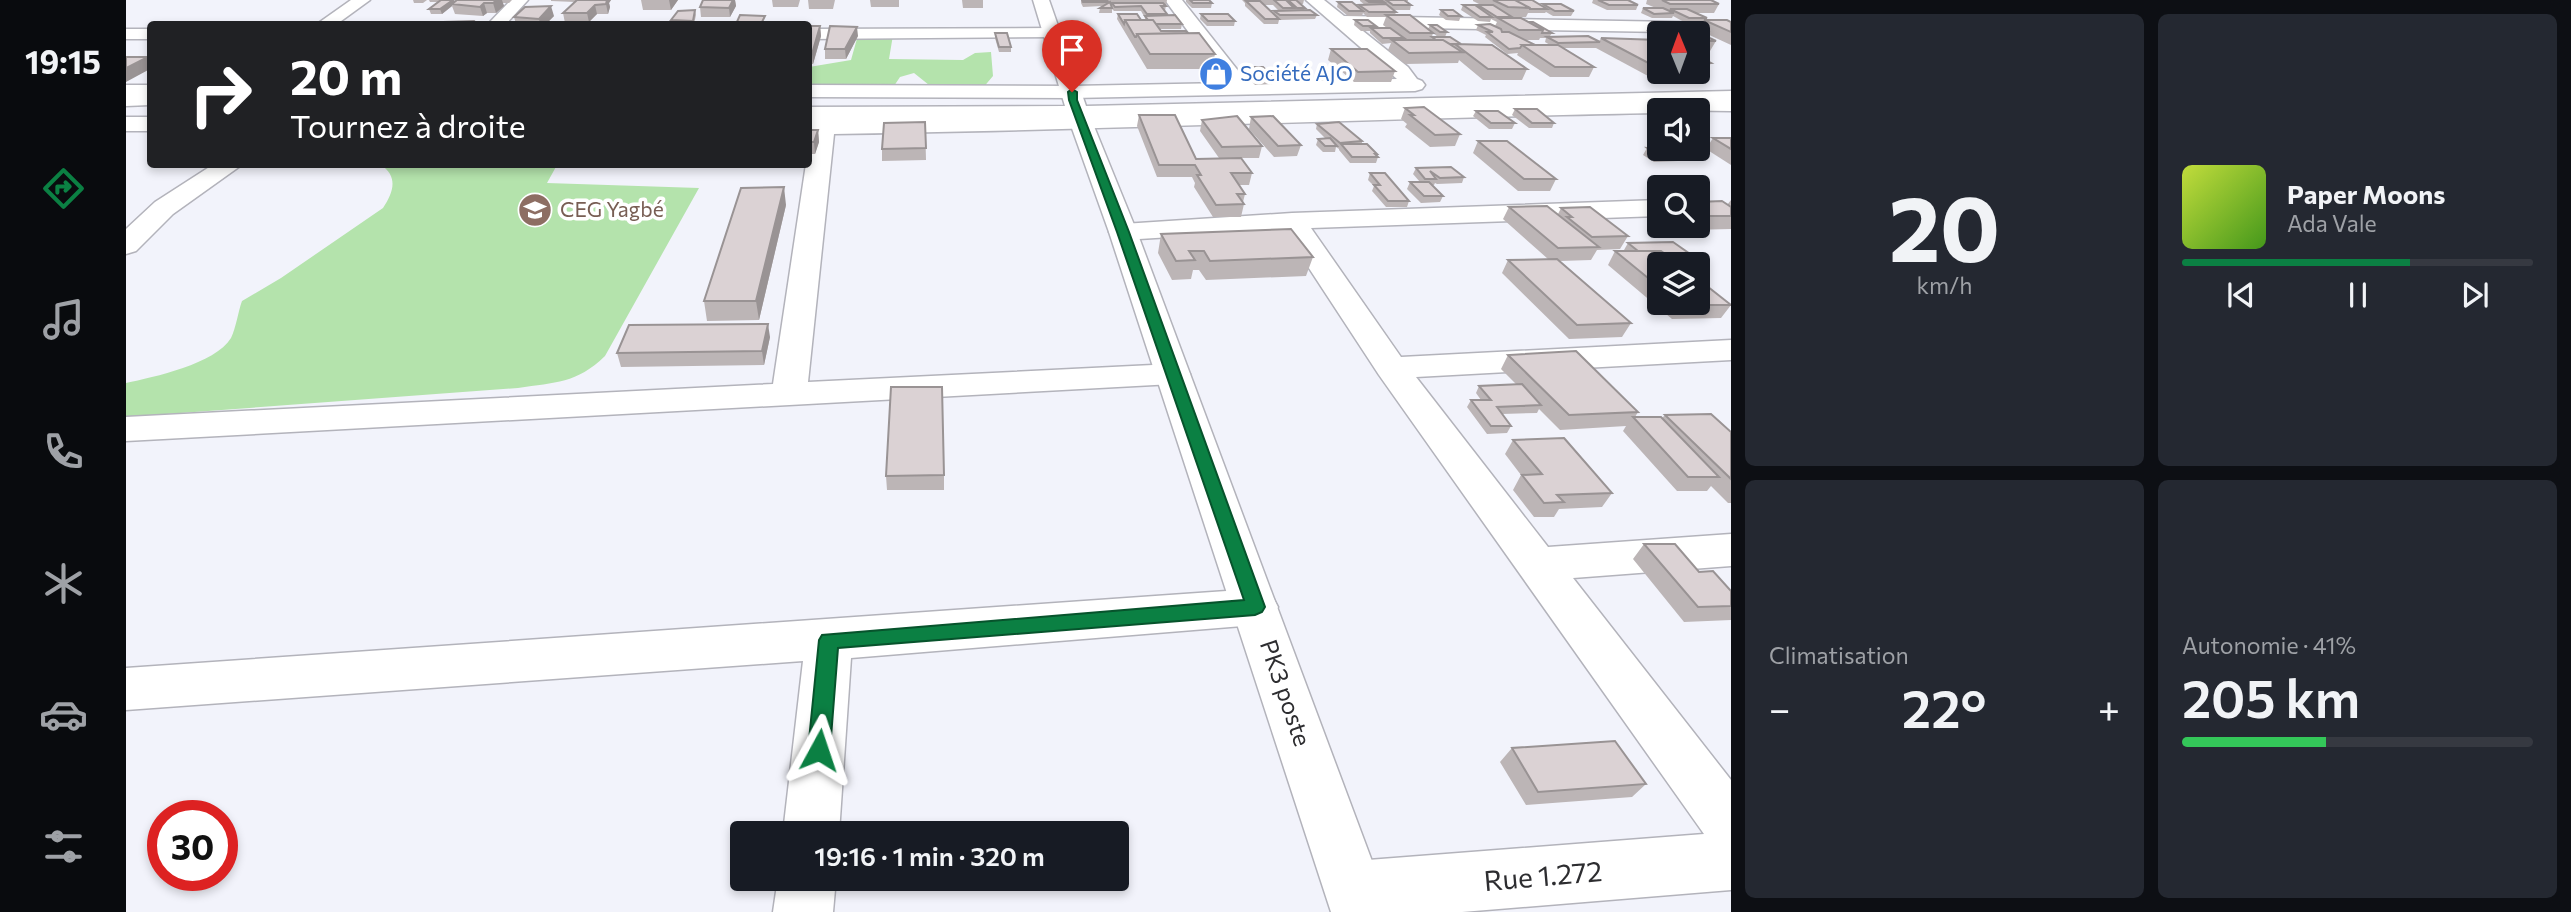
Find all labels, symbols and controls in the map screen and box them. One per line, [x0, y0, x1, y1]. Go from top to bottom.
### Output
pin [1042, 20, 1102, 92]
north arrow [1647, 21, 1710, 84]
map controls [1647, 21, 1710, 315]
icon: arrive [1053, 31, 1091, 69]
text: 19:15 [25, 41, 101, 81]
text: 20 m [290, 45, 402, 105]
icon: right [175, 49, 266, 140]
shop icon: Société AJO [1197, 55, 1235, 93]
place label: Société AJO [1240, 60, 1353, 85]
button: sound [1647, 98, 1710, 161]
text: Tournez à droite [290, 105, 526, 145]
icon: directions [39, 164, 88, 213]
text: 20 [1889, 169, 2000, 281]
button: search [1647, 175, 1710, 238]
text: Paper Moons [2287, 178, 2445, 209]
school or university icon: CEG Yagbé [516, 191, 554, 229]
place label: CEG Yagbé [560, 196, 664, 221]
text: Ada Vale [2287, 209, 2377, 237]
button: layers [1647, 252, 1710, 315]
text: km/h [1917, 271, 1972, 299]
icon: previous [2222, 276, 2260, 314]
icon: pause [2339, 276, 2377, 314]
icon: next [2456, 276, 2494, 314]
icon: music [39, 295, 88, 344]
icon: phone [39, 427, 88, 476]
icon: climate [39, 559, 88, 608]
text: Autonomie · 41% [2182, 631, 2356, 659]
street label: PK3 poste [1255, 635, 1318, 750]
text: Climatisation [1769, 641, 1909, 669]
text: 205 km [2182, 665, 2360, 729]
text: 22° [1902, 675, 1986, 739]
text: − [1769, 684, 1791, 731]
text: + [2098, 684, 2120, 731]
icon: car [39, 690, 88, 739]
position arrow [782, 713, 856, 787]
speed limit sign: 30 [147, 800, 238, 891]
icon: filters [39, 822, 88, 871]
text: 19:16 · 1 min · 320 m [814, 840, 1045, 871]
street label: Rue 1.272 [1482, 853, 1604, 897]

